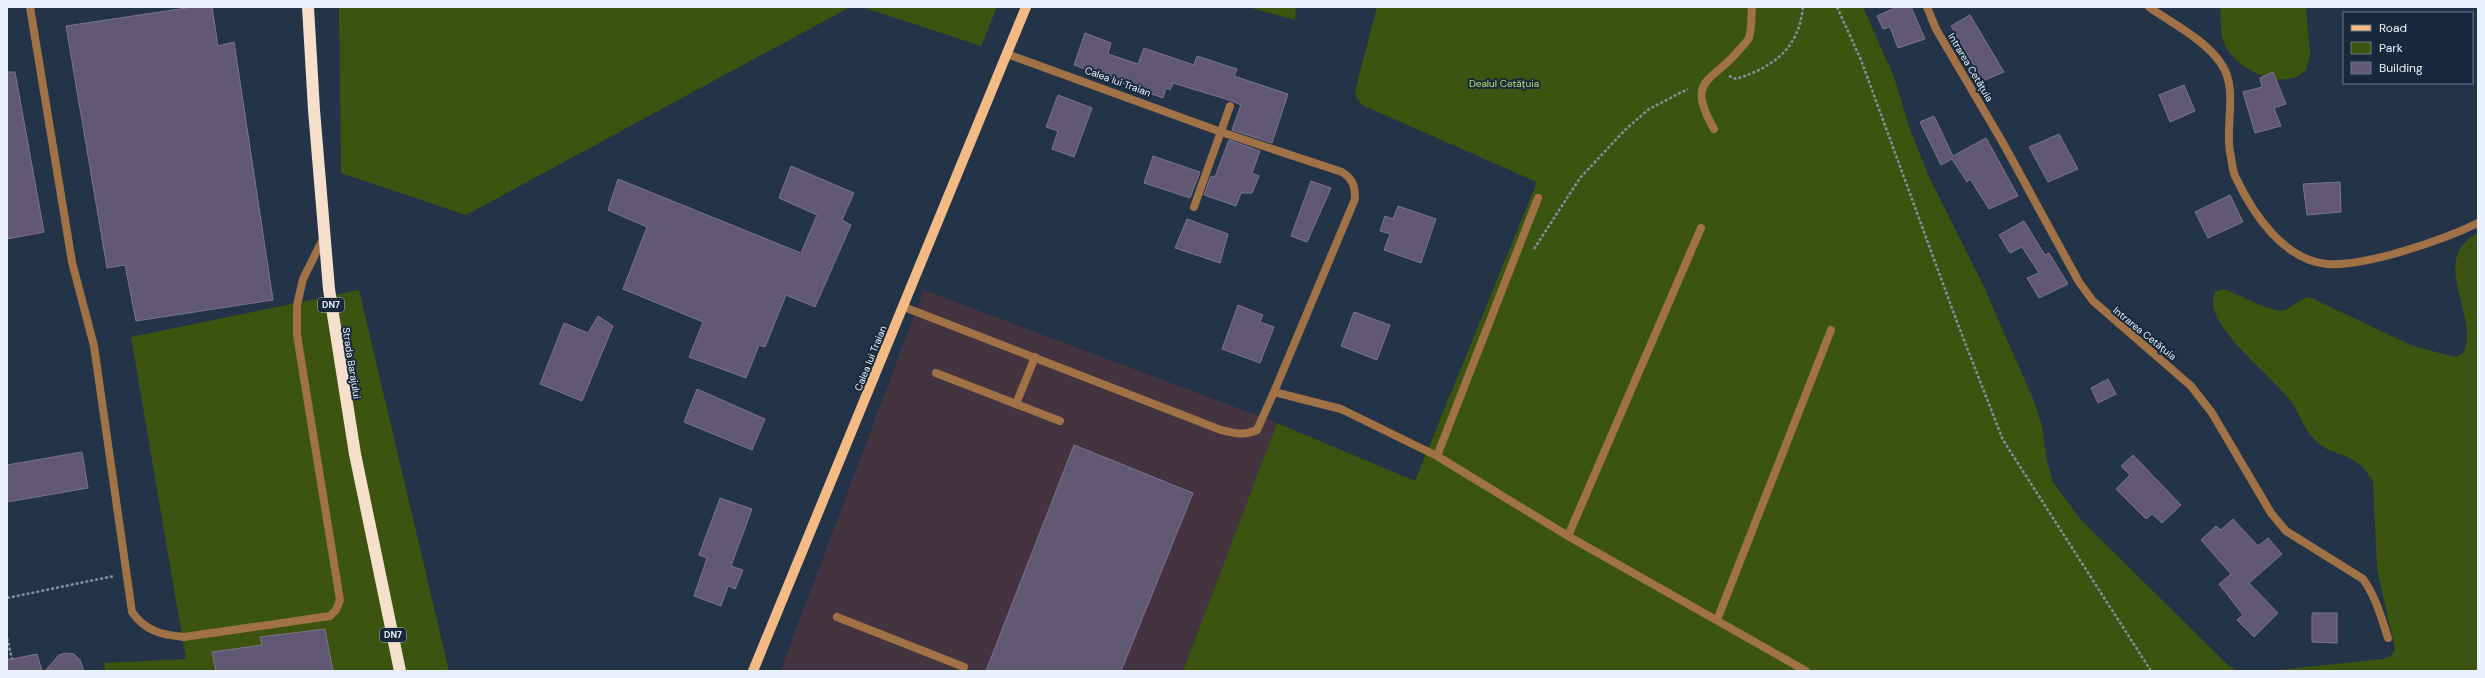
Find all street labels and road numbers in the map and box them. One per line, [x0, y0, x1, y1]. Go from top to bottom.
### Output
street label: Intrarea Cetățuia [1945, 31, 1996, 104]
street label: Calea lui Traian [1083, 63, 1153, 100]
road number: DN7 [318, 298, 344, 312]
street label: Intrarea Cetățuia [2110, 304, 2179, 363]
street label: Calea lui Traian [851, 323, 890, 393]
street label: Strada Barajului [339, 326, 364, 400]
road number: DN7 [380, 628, 406, 642]

